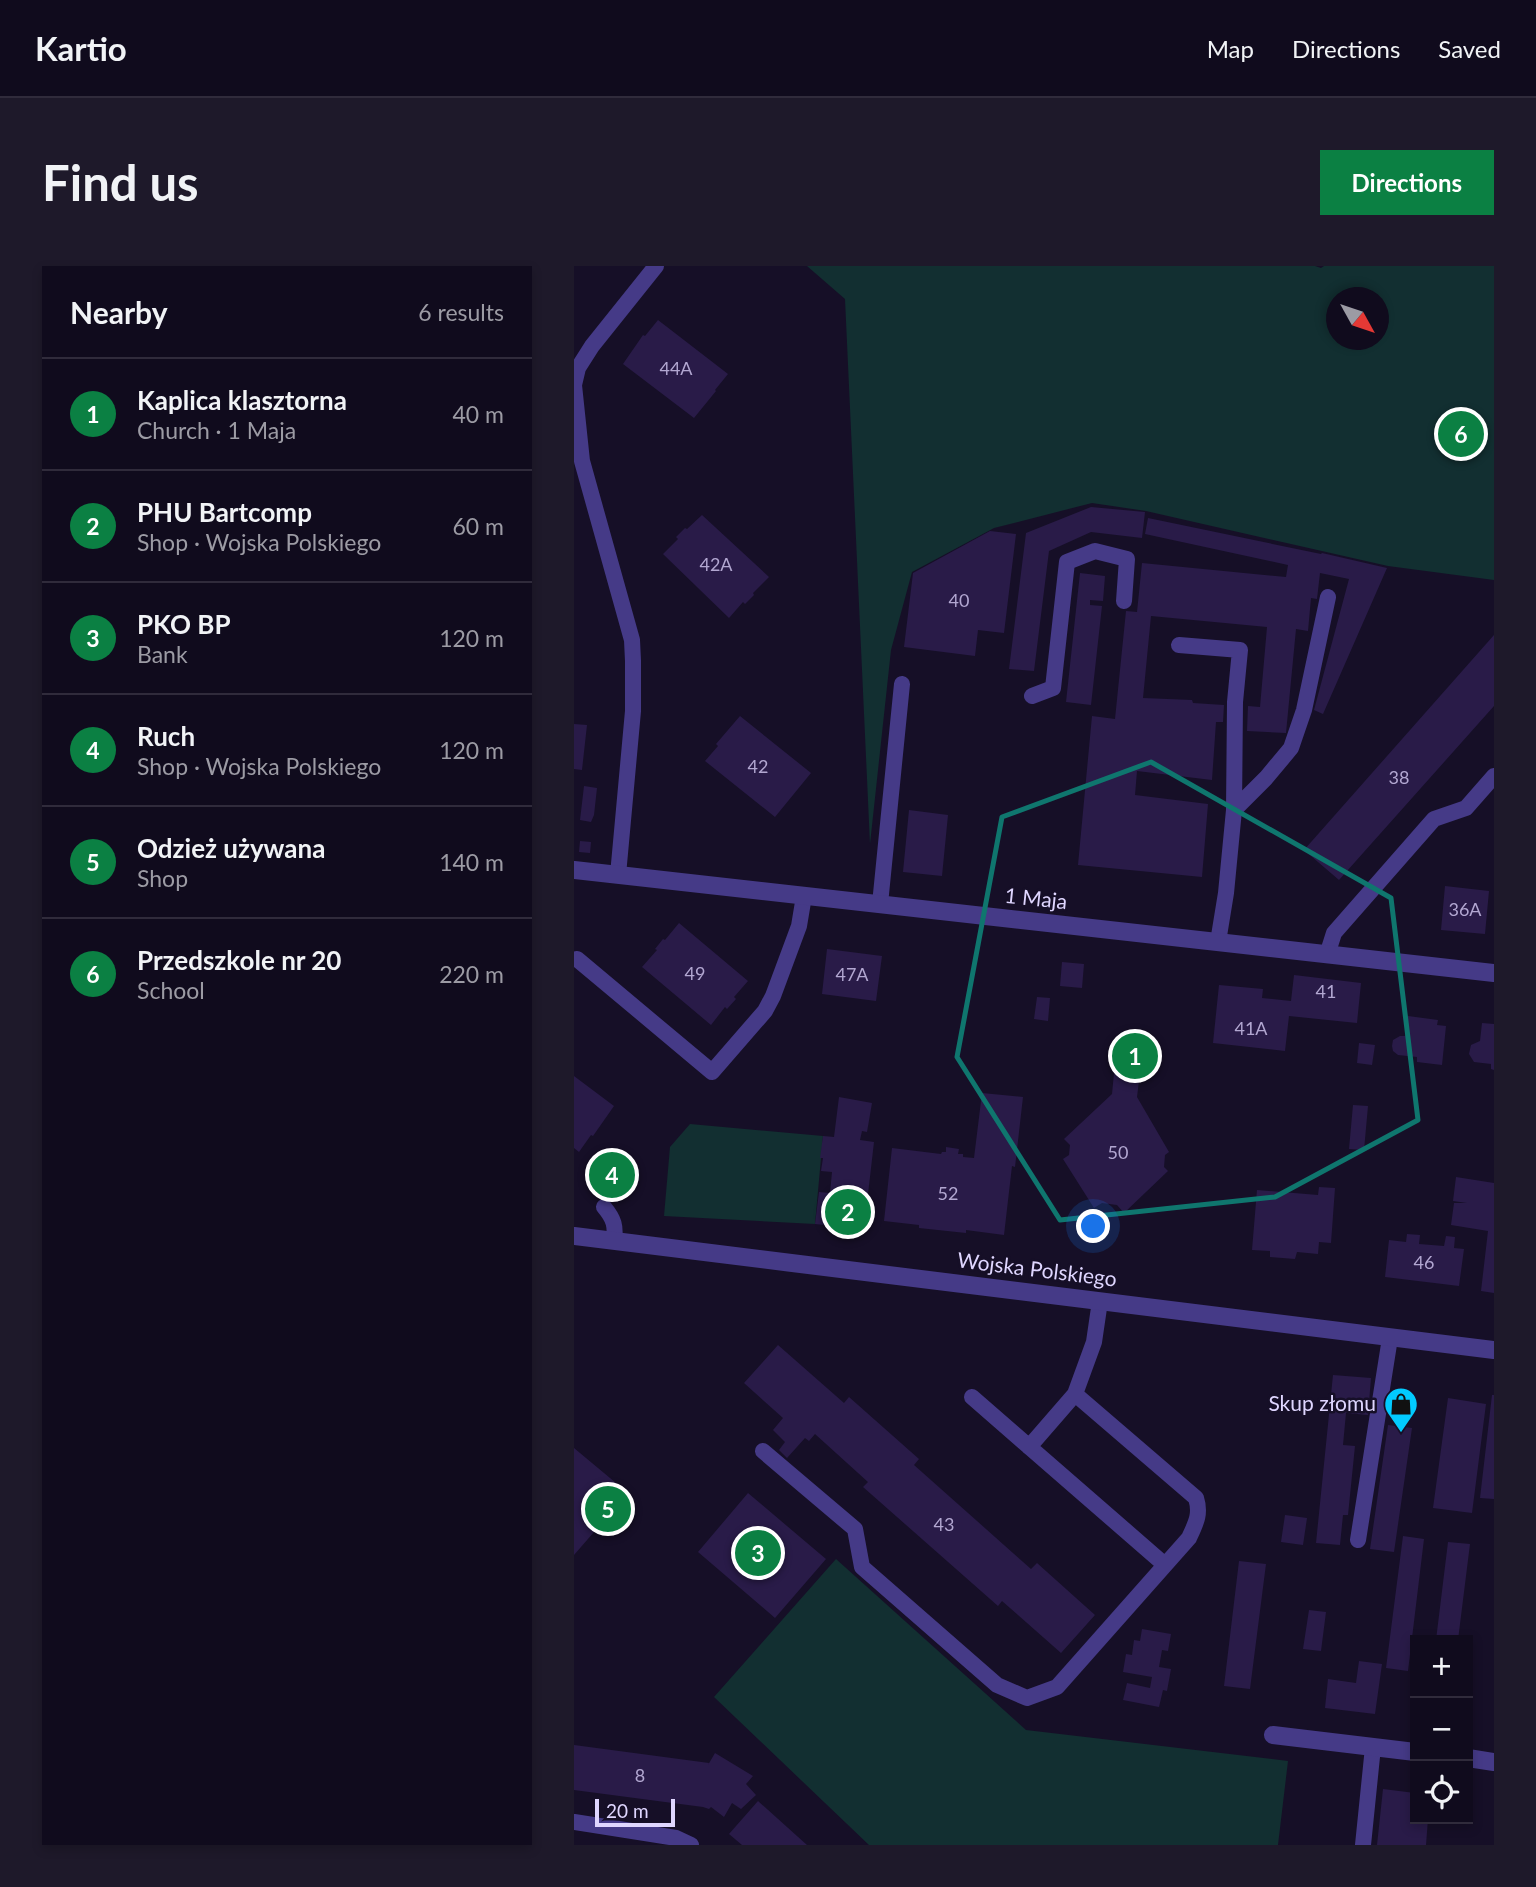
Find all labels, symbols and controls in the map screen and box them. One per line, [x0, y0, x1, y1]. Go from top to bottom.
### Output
text: Kartio [35, 28, 127, 68]
text: Map [1207, 34, 1254, 63]
text: Directions [1292, 34, 1400, 63]
text: Saved [1438, 34, 1501, 63]
button: Directions [1320, 150, 1494, 215]
text: Find us [42, 153, 199, 211]
north arrow [1326, 287, 1389, 350]
text: Nearby [70, 294, 168, 330]
text: 6 results [418, 298, 504, 326]
house number: 44A [659, 357, 693, 379]
text: Kaplica klasztorna [137, 384, 347, 416]
text: 1 [86, 400, 100, 428]
text: 40 m [453, 400, 504, 428]
pin: 6 [1438, 408, 1484, 460]
text: Church · 1 Maja [137, 416, 296, 444]
text: PHU Bartcomp [137, 496, 312, 528]
text: 2 [86, 512, 100, 540]
text: 60 m [453, 512, 504, 540]
text: Shop · Wojska Polskiego [137, 528, 381, 556]
house number: 42A [699, 553, 733, 575]
house number: 40 [949, 589, 969, 611]
text: PKO BP [137, 608, 231, 640]
text: 3 [86, 624, 100, 652]
text: 120 m [439, 624, 504, 652]
text: Bank [137, 640, 188, 668]
text: Ruch [137, 720, 195, 752]
text: 4 [86, 736, 100, 764]
text: 120 m [439, 736, 504, 764]
text: Shop · Wojska Polskiego [137, 752, 381, 780]
house number: 42 [748, 755, 768, 777]
house number: 38 [1389, 766, 1409, 788]
text: Odzież używana [137, 832, 325, 864]
text: 5 [86, 848, 100, 876]
text: 140 m [439, 848, 504, 876]
text: Shop [137, 864, 188, 892]
street label: 1 Maja [1004, 882, 1069, 913]
house number: 36A [1448, 898, 1482, 920]
text: Przedszkole nr 20 [137, 944, 341, 976]
text: 6 [86, 960, 100, 988]
text: 220 m [439, 960, 504, 988]
house number: 49 [685, 962, 705, 984]
house number: 47A [835, 963, 869, 985]
text: School [137, 976, 205, 1004]
house number: 41 [1316, 980, 1336, 1002]
house number: 41A [1234, 1017, 1268, 1039]
pin: 1 [1112, 1030, 1158, 1082]
house number: 50 [1108, 1141, 1128, 1163]
pin: 4 [589, 1149, 635, 1201]
house number: 52 [938, 1182, 958, 1204]
pin: 2 [825, 1186, 871, 1238]
your location [1076, 1209, 1110, 1243]
street label: Wojska Polskiego [956, 1246, 1118, 1291]
house number: 46 [1414, 1251, 1434, 1273]
shop icon: Skup złomu [1382, 1385, 1420, 1434]
place label: Skup złomu [1268, 1390, 1376, 1415]
pin: 5 [585, 1483, 631, 1535]
house number: 43 [934, 1513, 954, 1535]
pin: 3 [735, 1527, 781, 1579]
map controls [1410, 1635, 1473, 1824]
button: + [1410, 1635, 1473, 1698]
button: − [1410, 1698, 1473, 1761]
button: locate [1410, 1761, 1473, 1824]
house number: 8 [635, 1764, 645, 1786]
scale bar [595, 1796, 676, 1828]
text: 20 m [606, 1799, 649, 1822]

